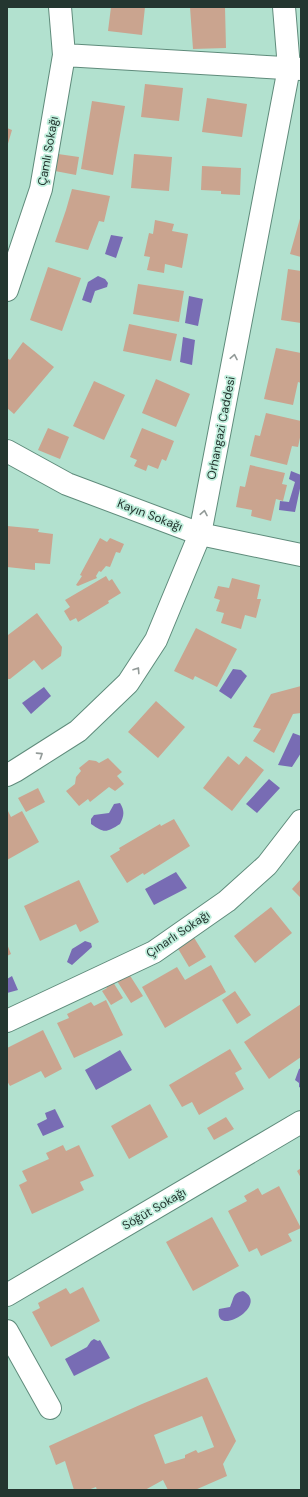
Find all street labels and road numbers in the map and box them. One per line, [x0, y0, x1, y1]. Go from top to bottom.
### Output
street label: Çamlı Sokağı [34, 115, 62, 187]
street label: Orhangazi Caddesi [203, 375, 239, 481]
street label: Kayın Sokağı [115, 495, 185, 535]
street label: Çınarlı Sokağı [143, 907, 213, 961]
street label: Söğüt Sokağı [119, 1184, 189, 1234]

